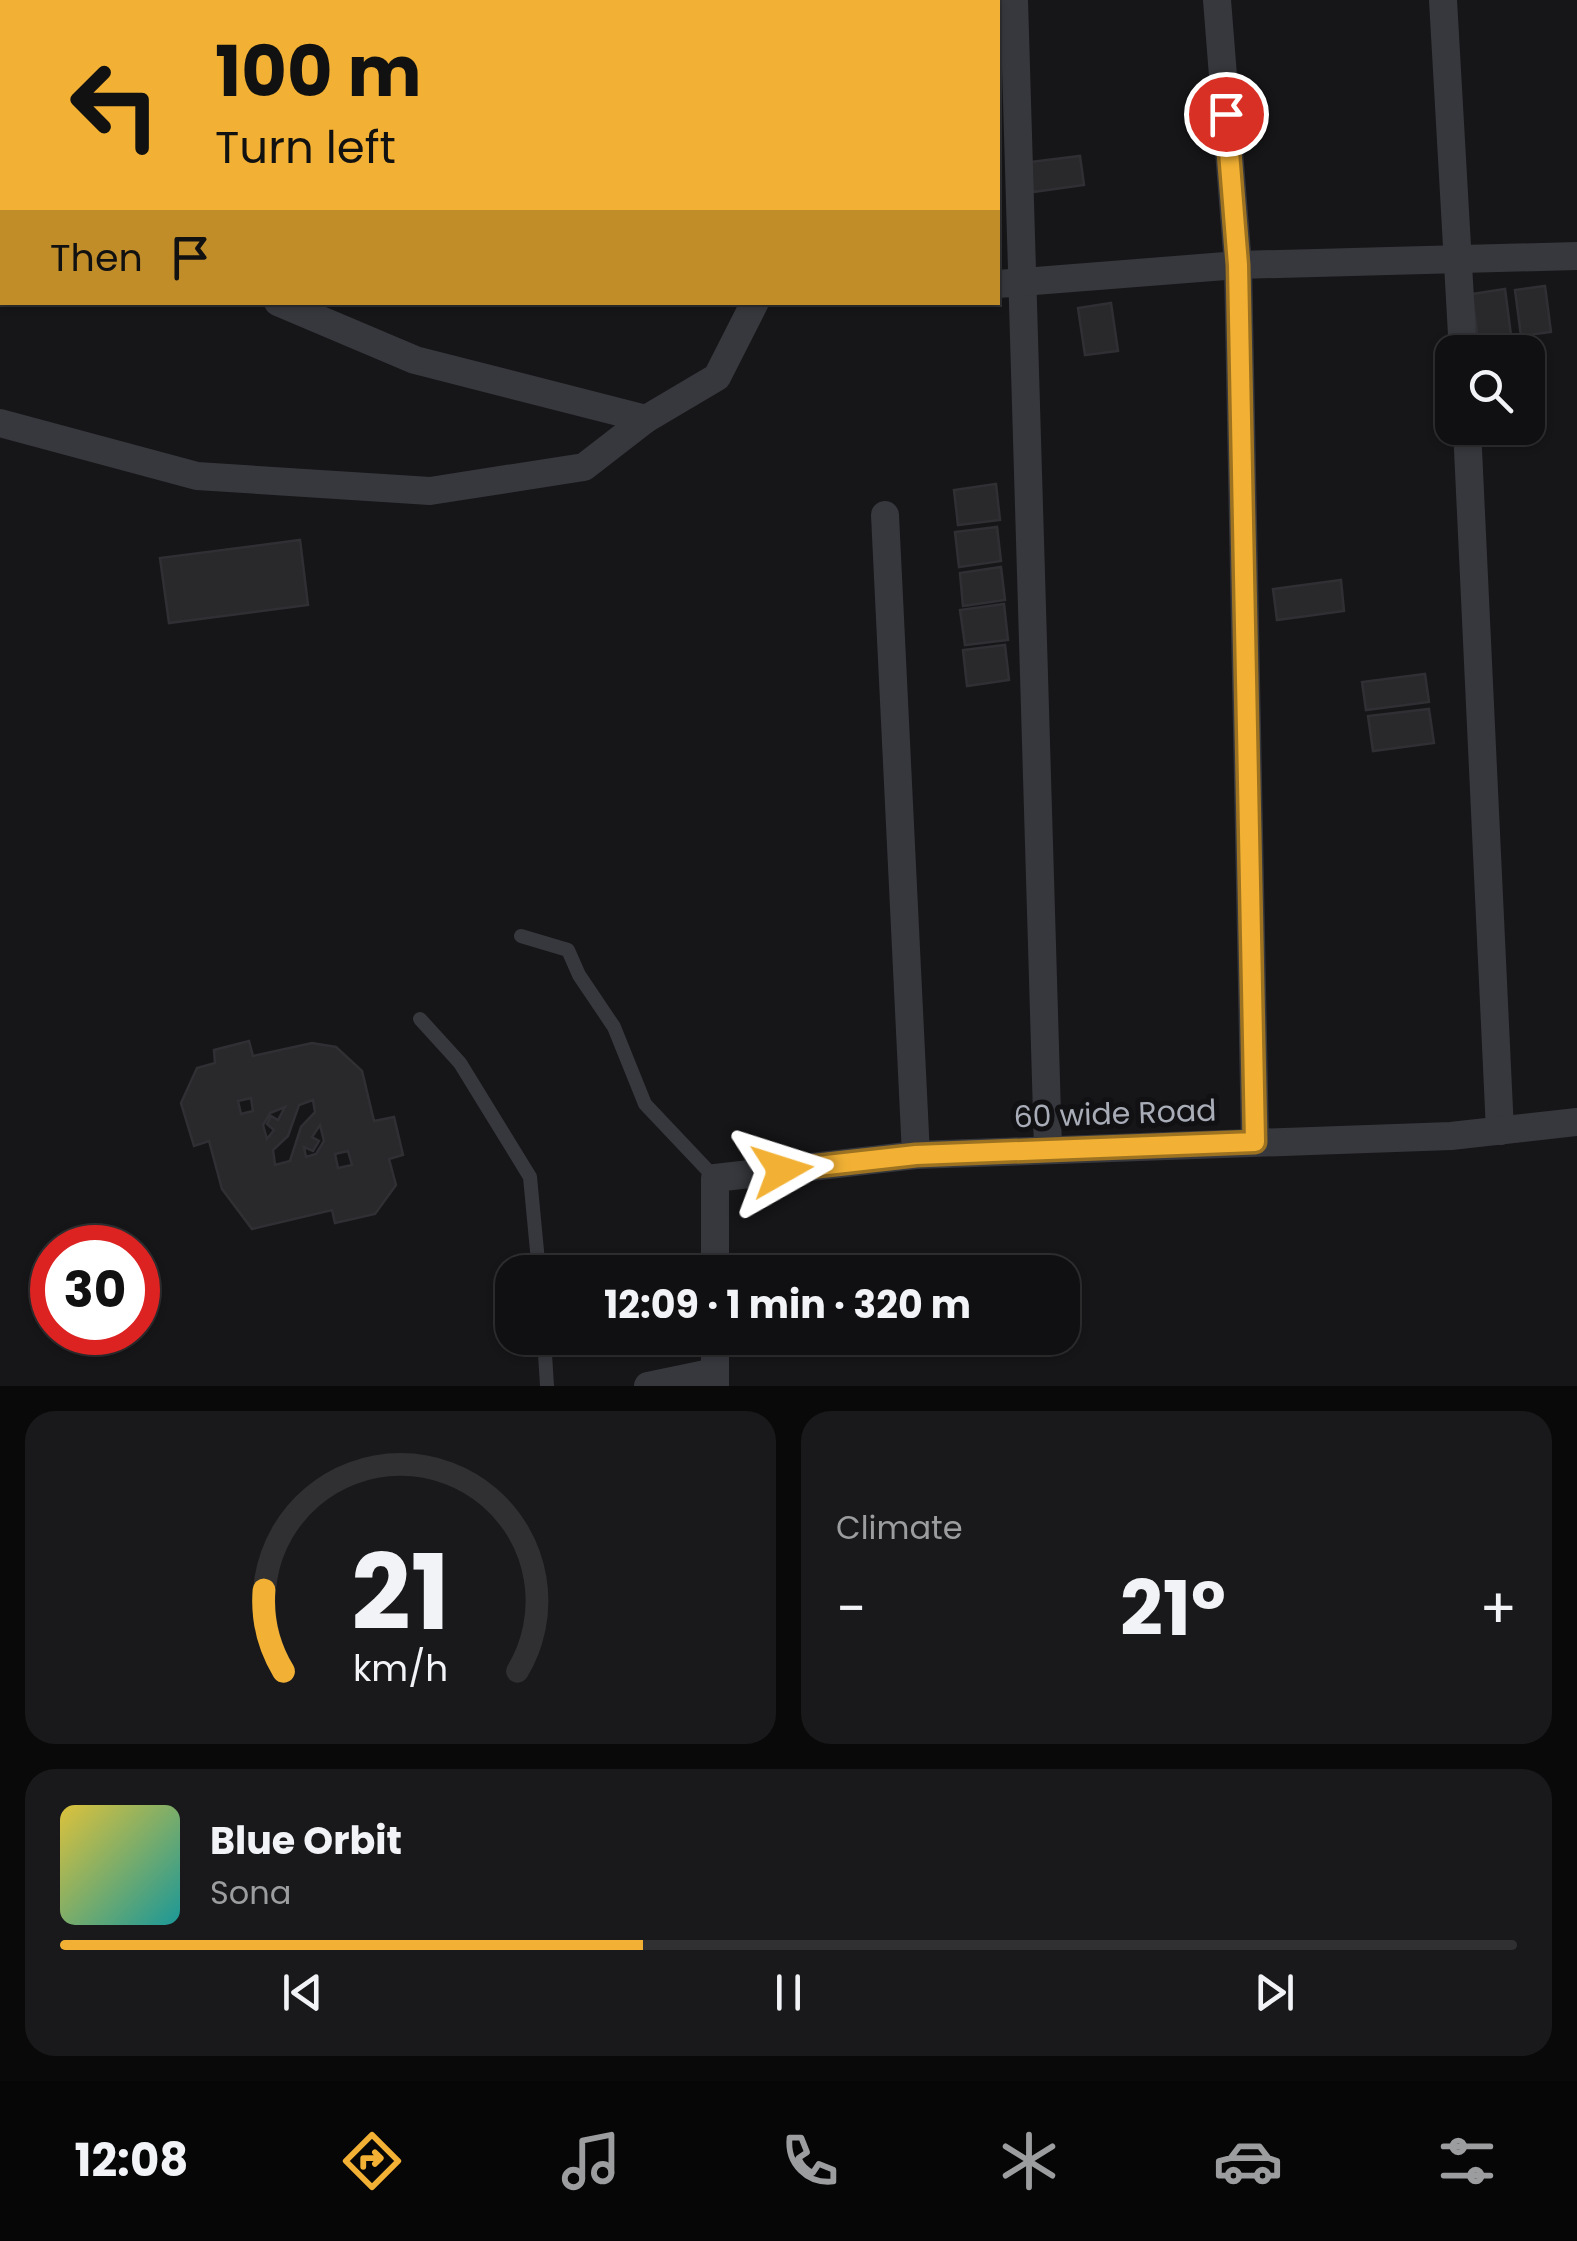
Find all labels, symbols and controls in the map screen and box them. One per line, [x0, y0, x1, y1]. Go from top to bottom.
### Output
text: 100 m [215, 22, 422, 121]
icon: left [50, 40, 180, 170]
pin [1184, 72, 1269, 157]
icon: arrive [1199, 87, 1254, 142]
text: Turn left [215, 116, 396, 179]
icon: arrive [163, 230, 218, 285]
text: Then [50, 231, 143, 284]
map controls [1435, 335, 1545, 445]
button: search [1435, 335, 1545, 445]
street label: 60 wide Road [1013, 1088, 1217, 1139]
position arrow [730, 1118, 834, 1222]
speed limit sign: 30 [30, 1225, 160, 1355]
text: 12:09 · 1 min · 320 m [604, 1278, 971, 1331]
text: Climate [836, 1505, 963, 1550]
text: 21 [351, 1520, 450, 1665]
text: 21° [1120, 1556, 1226, 1661]
text: − [836, 1570, 866, 1647]
text: + [1479, 1570, 1517, 1647]
text: km/h [353, 1643, 448, 1694]
text: Blue Orbit [210, 1814, 402, 1867]
text: Sona [210, 1870, 291, 1915]
icon: previous [275, 1965, 330, 2020]
icon: pause [761, 1965, 816, 2020]
icon: next [1247, 1965, 1302, 2020]
icon: directions [337, 2126, 407, 2196]
icon: music [556, 2126, 626, 2196]
icon: phone [775, 2126, 845, 2196]
icon: climate [994, 2126, 1064, 2196]
icon: car [1213, 2126, 1283, 2196]
icon: filters [1432, 2126, 1502, 2196]
text: 12:08 [75, 2129, 188, 2192]

